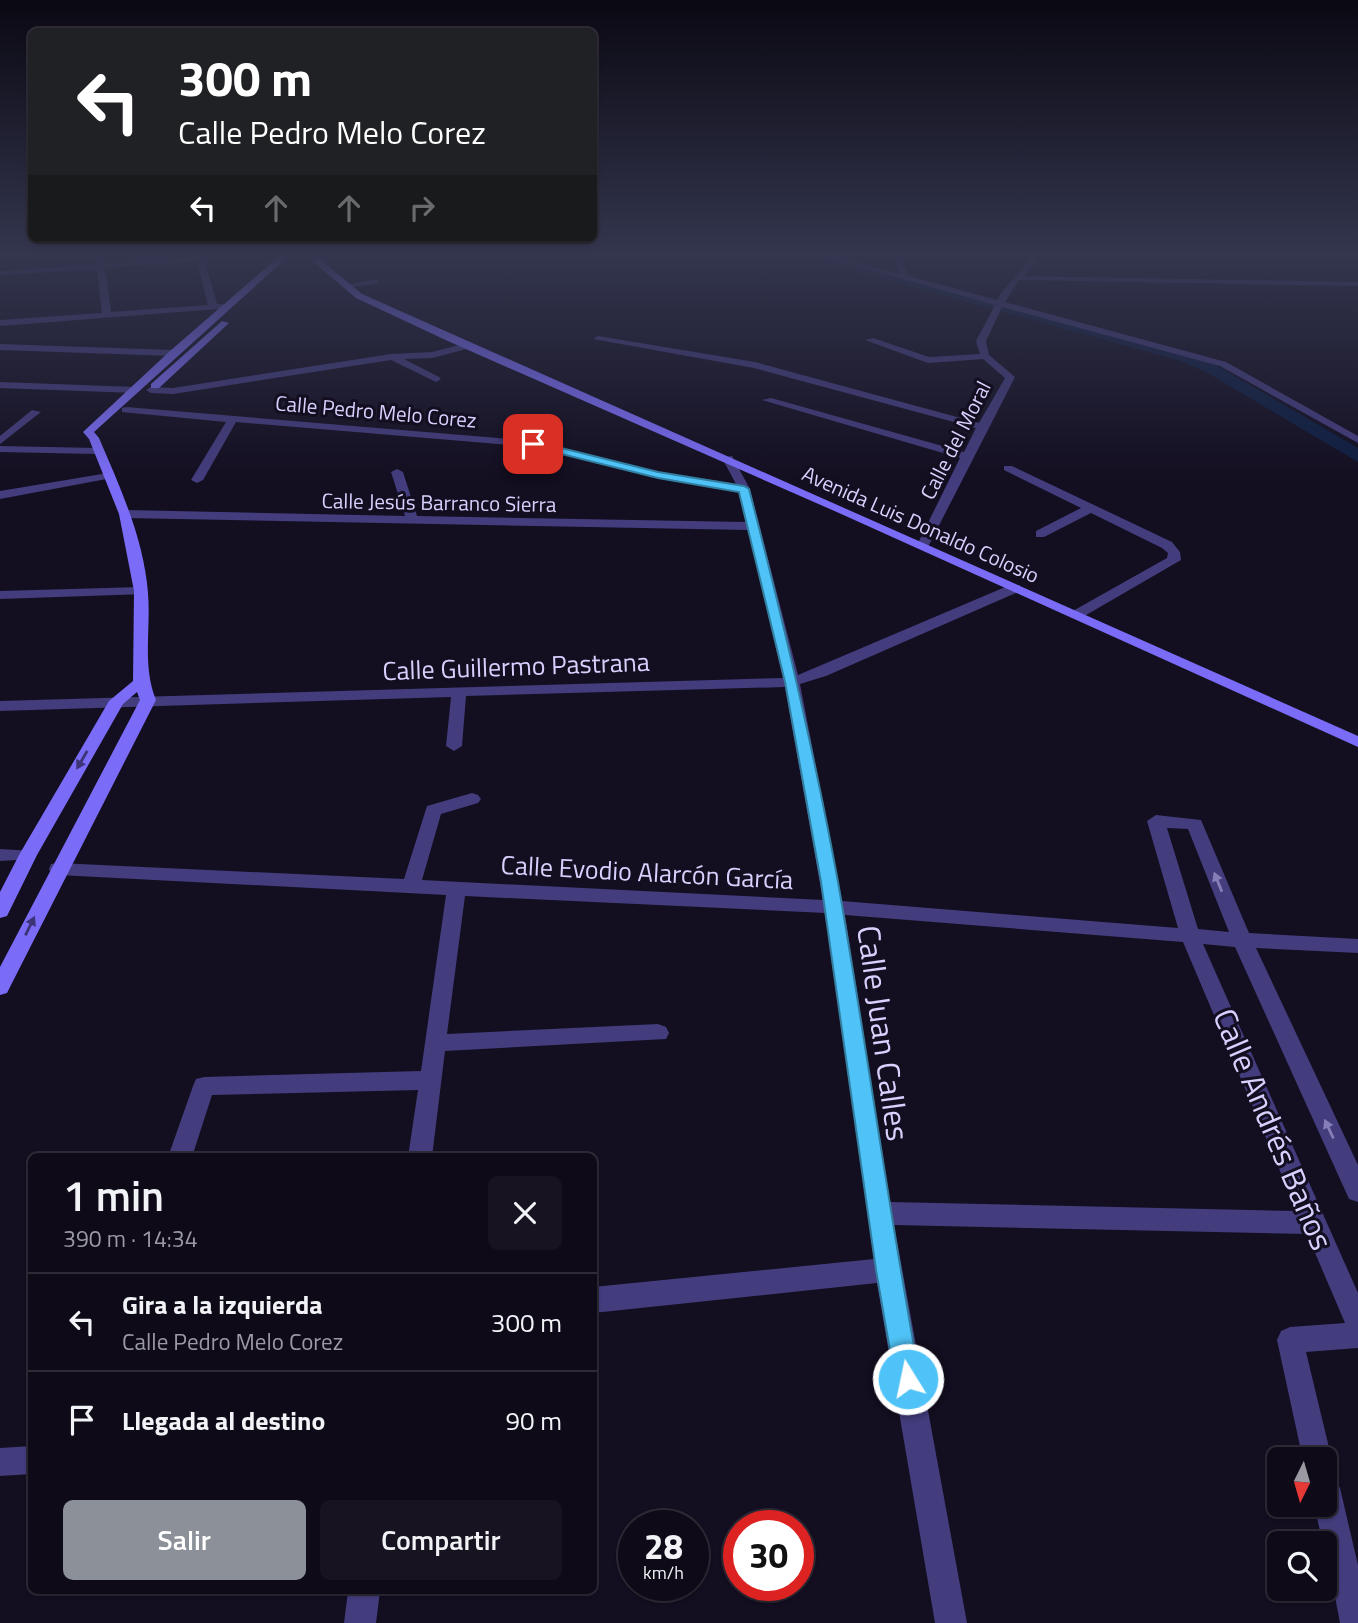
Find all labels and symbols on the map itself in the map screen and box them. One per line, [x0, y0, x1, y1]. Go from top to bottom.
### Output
street label: Calle del Moral [911, 375, 999, 505]
street label: Calle Pedro Melo Corez [274, 386, 478, 436]
pin [503, 414, 563, 474]
street label: Avenida Luis Donaldo Colosio [797, 457, 1045, 591]
street label: Calle Jesús Barranco Sierra [321, 484, 557, 520]
street label: Calle Guillermo Pastrana [382, 642, 650, 690]
one-way arrow [77, 750, 89, 770]
street label: Calle Evodio Alarcón García [500, 845, 794, 899]
one-way arrow [1213, 871, 1224, 892]
one-way arrow [24, 915, 36, 935]
street label: Calle Juan Calles [845, 922, 923, 1144]
street label: Calle Andrés Baños [1201, 1001, 1347, 1257]
one-way arrow [1323, 1119, 1335, 1139]
position arrow [871, 1342, 945, 1416]
north arrow [1267, 1447, 1337, 1517]
speed limit sign: 30 [723, 1510, 814, 1601]

